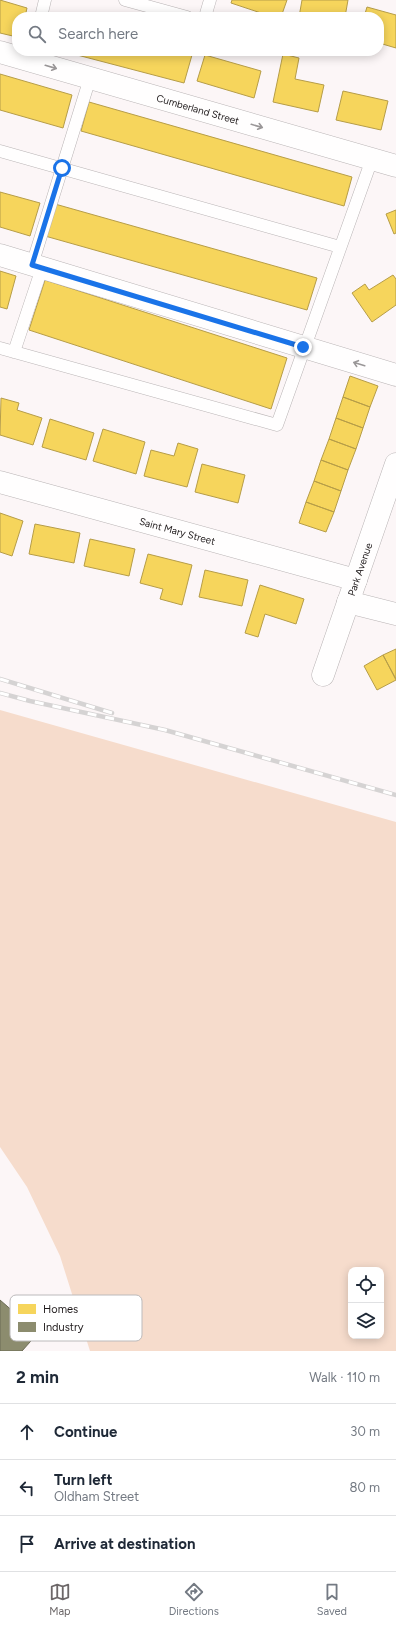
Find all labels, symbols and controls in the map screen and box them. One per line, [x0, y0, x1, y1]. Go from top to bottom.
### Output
search box [12, 12, 384, 56]
icon: search [26, 23, 48, 45]
text: Search here [58, 25, 138, 43]
one-way arrow [44, 64, 57, 71]
street label: Cumberland Street [155, 91, 241, 127]
one-way arrow [250, 123, 263, 130]
route start [53, 159, 71, 177]
route end [294, 338, 312, 356]
one-way arrow [352, 360, 365, 367]
street label: Saint Mary Street [138, 514, 217, 548]
street label: Park Avenue [344, 540, 375, 597]
map controls [348, 1267, 384, 1339]
button: locate [348, 1267, 384, 1303]
legend [10, 1295, 142, 1341]
text: Homes [43, 1303, 78, 1316]
button: layers [348, 1303, 384, 1339]
text: Industry [43, 1321, 84, 1334]
text: 2 min [16, 1367, 59, 1387]
text: Walk · 110 m [309, 1370, 380, 1385]
icon: ahead [16, 1421, 38, 1443]
text: Continue [54, 1423, 117, 1441]
text: 30 m [350, 1424, 380, 1439]
text: Turn left [54, 1471, 112, 1489]
icon: left [16, 1477, 38, 1499]
text: 80 m [349, 1480, 380, 1495]
text: Oldham Street [54, 1489, 139, 1504]
icon: arrive [16, 1533, 38, 1555]
text: Arrive at destination [54, 1535, 195, 1553]
tab: Map [49, 1581, 71, 1618]
tab: Directions [169, 1581, 219, 1618]
tab: Saved [317, 1581, 347, 1618]

